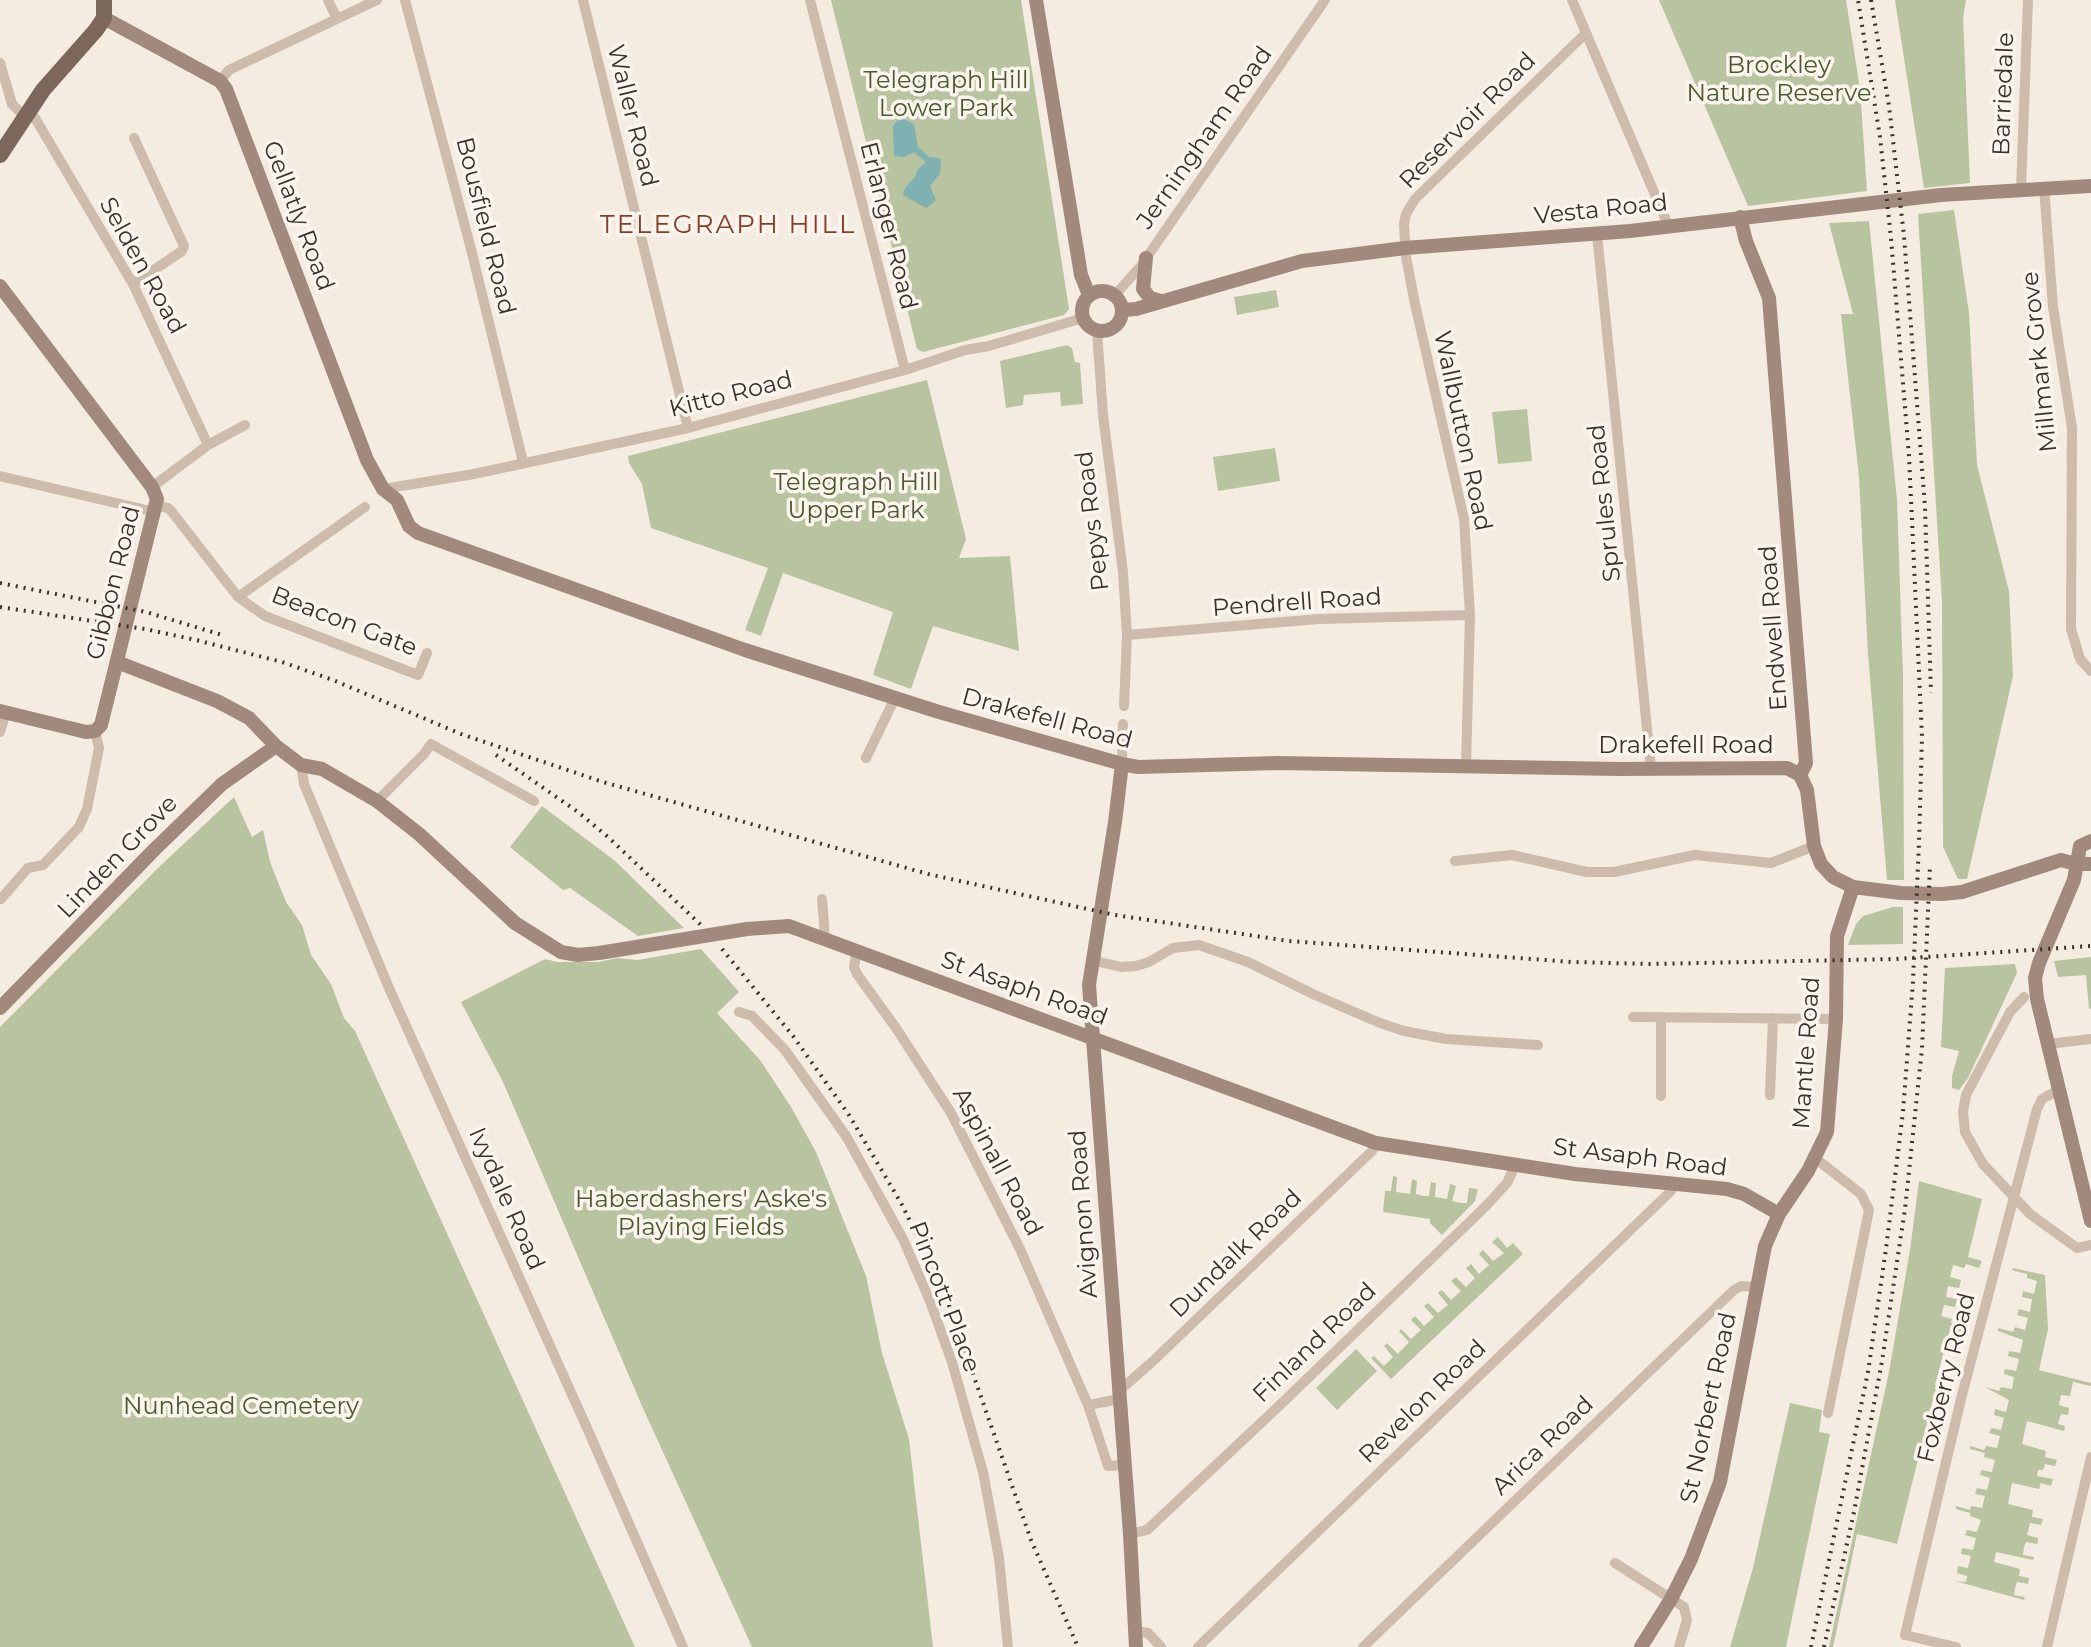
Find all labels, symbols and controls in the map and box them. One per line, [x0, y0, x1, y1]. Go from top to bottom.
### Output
street label: Barriedale [1987, 32, 2021, 156]
street label: Jerningham Road [1131, 41, 1279, 235]
street label: Waller Road [600, 42, 664, 190]
street label: Reservoir Road [1394, 47, 1542, 195]
park label: Brockley Nature Reserve [1687, 52, 1871, 108]
park label: Telegraph Hill Lower Park [864, 67, 1028, 123]
street label: Bousfield Road [449, 134, 521, 318]
street label: Gellatly Road [256, 137, 340, 295]
street label: Erlanger Road [853, 139, 923, 313]
street label: Vesta Road [1533, 189, 1669, 231]
street label: Selden Road [93, 193, 191, 339]
district label: TELEGRAPH HILL [600, 209, 856, 241]
street label: Millmark Grove [2016, 270, 2064, 454]
street label: Wallbutton Road [1427, 328, 1497, 534]
street label: Kitto Road [666, 366, 796, 424]
street label: Sprules Road [1582, 423, 1628, 583]
street label: Pepys Road [1070, 449, 1116, 593]
park label: Telegraph Hill Upper Park [774, 469, 938, 525]
street label: Gibbon Road [81, 503, 147, 663]
street label: Endwell Road [1754, 544, 1794, 712]
street label: Beacon Gate [267, 581, 421, 663]
street label: Pendrell Road [1211, 583, 1383, 623]
street label: Drakefell Road [959, 682, 1135, 756]
street label: Drakefell Road [1598, 732, 1774, 760]
street label: Linden Grove [52, 790, 184, 924]
street label: St Asaph Road [937, 945, 1111, 1033]
street label: Mantle Road [1787, 976, 1827, 1130]
street label: Aspinall Road [946, 1083, 1048, 1241]
street label: Ivydale Road [462, 1123, 550, 1275]
street label: Avignon Road [1064, 1129, 1104, 1299]
street label: St Asaph Road [1551, 1133, 1729, 1183]
street label: Dundalk Road [1164, 1184, 1308, 1324]
park label: Haberdashers' Aske's Playing Fields [575, 1186, 827, 1242]
street label: Pincott Place [902, 1217, 986, 1377]
street label: Finland Road [1247, 1277, 1383, 1409]
street label: Foxberry Road [1912, 1290, 1982, 1466]
street label: St Norbert Road [1675, 1310, 1743, 1506]
street label: Revelon Road [1353, 1334, 1493, 1470]
street label: Arica Road [1486, 1391, 1600, 1501]
park label: Nunhead Cemetery [123, 1393, 359, 1421]

